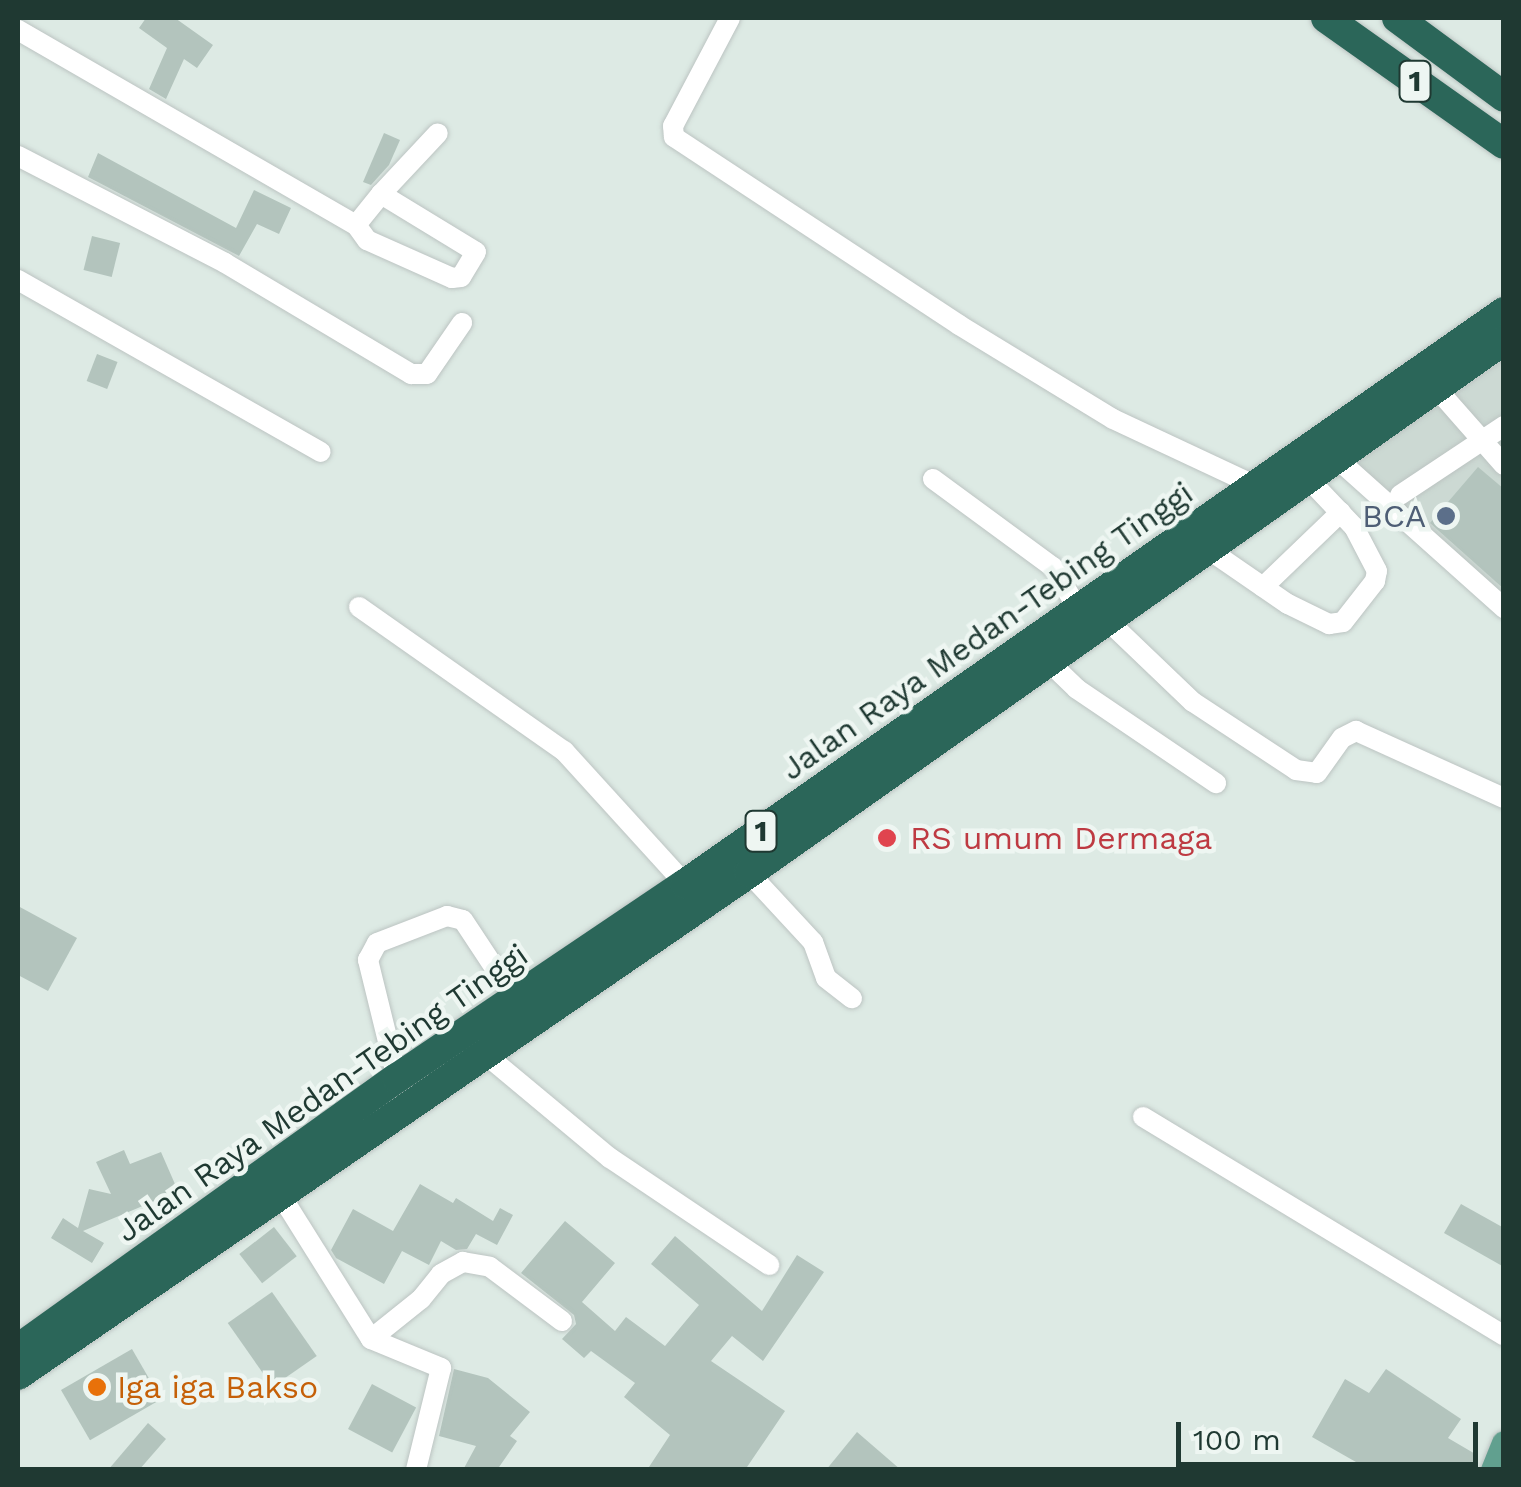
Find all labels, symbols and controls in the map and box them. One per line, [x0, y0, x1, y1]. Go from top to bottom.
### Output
road number: 1 [1398, 56, 1432, 106]
street label: Jalan Raya Medan-Tebing Tinggi [773, 473, 1201, 789]
place label: BCA [1362, 497, 1426, 535]
marker: BCA [1435, 505, 1457, 527]
road number: 1 [744, 806, 778, 856]
place label: RS umum Dermaga [910, 819, 1212, 857]
marker: RS umum Dermaga [874, 825, 900, 851]
street label: Jalan Raya Medan-Tebing Tinggi [108, 935, 536, 1251]
place label: Iga iga Bakso [117, 1368, 320, 1406]
marker: Iga iga Bakso [86, 1376, 108, 1398]
scale bar [1181, 1402, 1484, 1464]
text: 100 m [1193, 1422, 1281, 1457]

